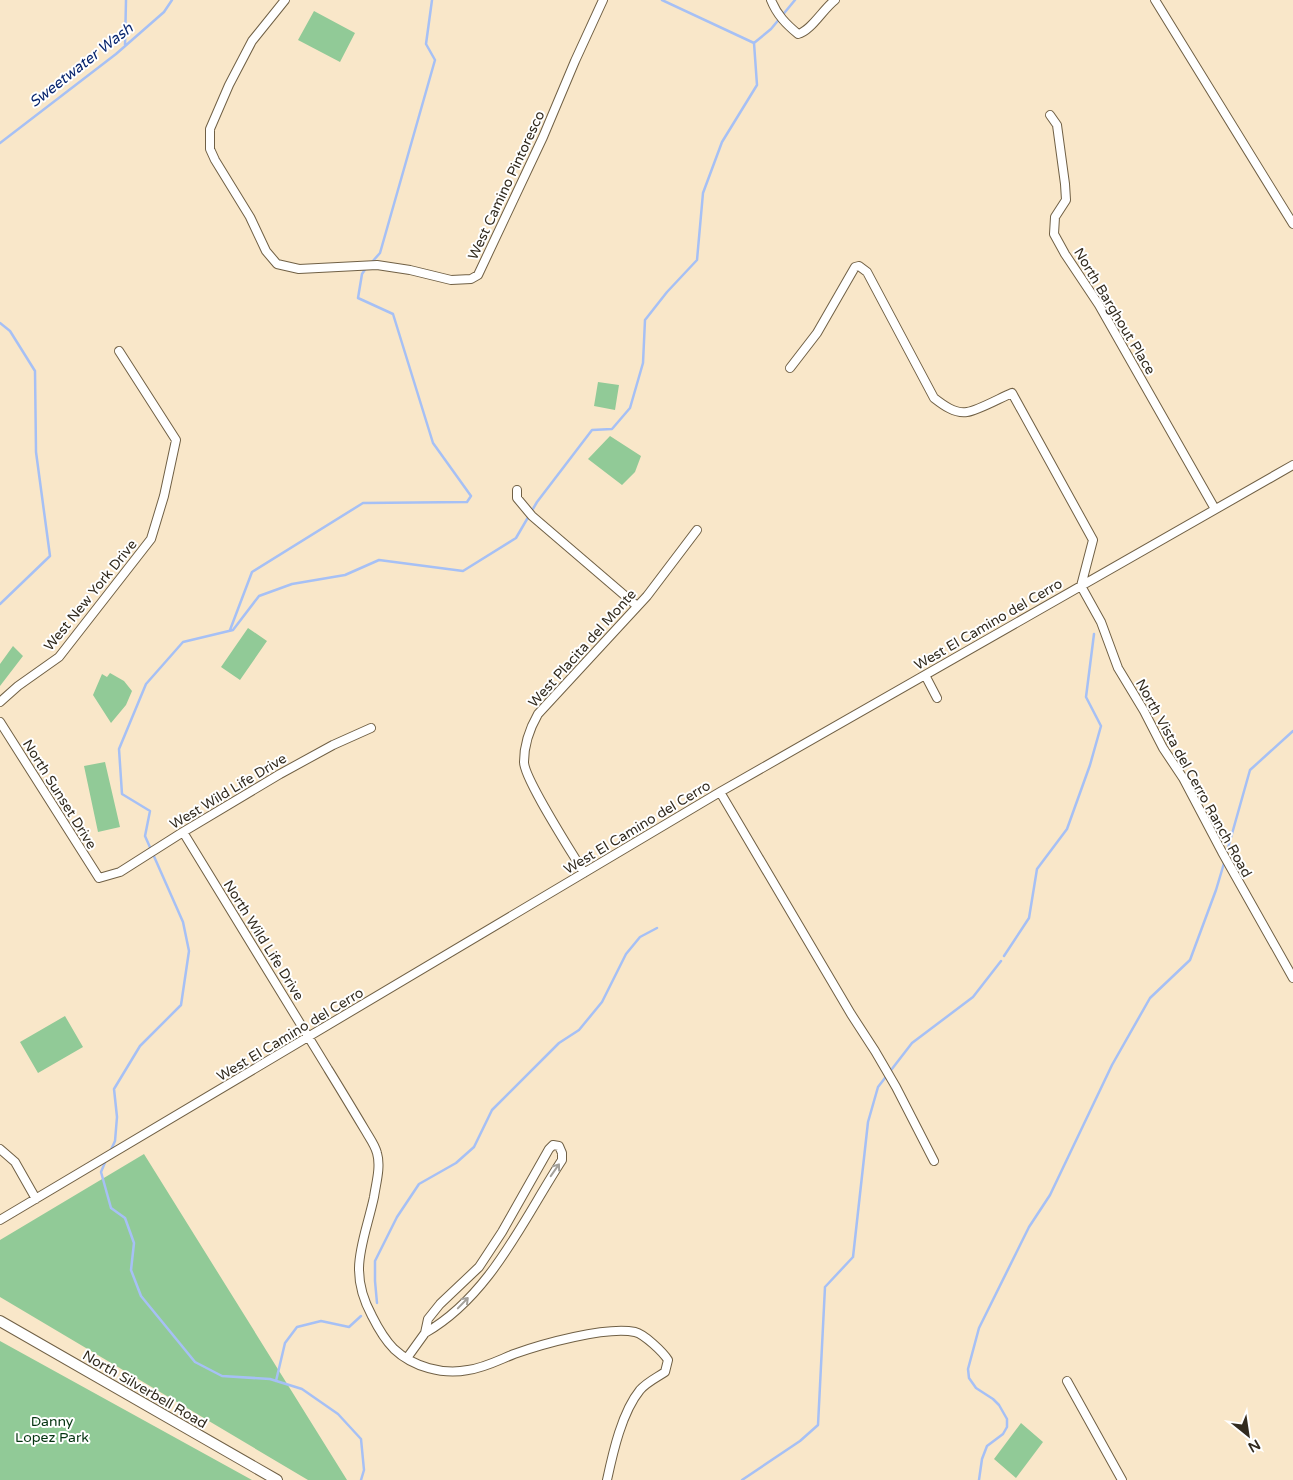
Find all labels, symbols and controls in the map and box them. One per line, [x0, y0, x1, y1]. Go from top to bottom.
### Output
water label: Sweetwater Wash [26, 18, 137, 111]
street label: West Camino Pintoresco [464, 108, 548, 262]
street label: North Barghout Place [1070, 245, 1159, 378]
street label: West New York Drive [40, 536, 141, 654]
street label: West El Camino del Cerro [911, 575, 1065, 674]
street label: West Placita del Monte [525, 586, 640, 711]
street label: North Vista del Cerro Ranch Road [1132, 676, 1255, 880]
street label: North Sunset Drive [19, 736, 100, 852]
street label: West Wild Life Drive [167, 750, 290, 833]
street label: West El Camino del Cerro [561, 777, 714, 878]
street label: North Wild Life Drive [220, 877, 308, 1004]
street label: West El Camino del Cerro [214, 984, 367, 1085]
one-way arrow [550, 1163, 560, 1177]
one-way arrow [457, 1297, 469, 1309]
street label: North Silverbell Road [79, 1347, 210, 1432]
north arrow [1223, 1410, 1273, 1460]
park label: Danny Lopez Park [15, 1413, 89, 1446]
text: N [1245, 1436, 1263, 1456]

